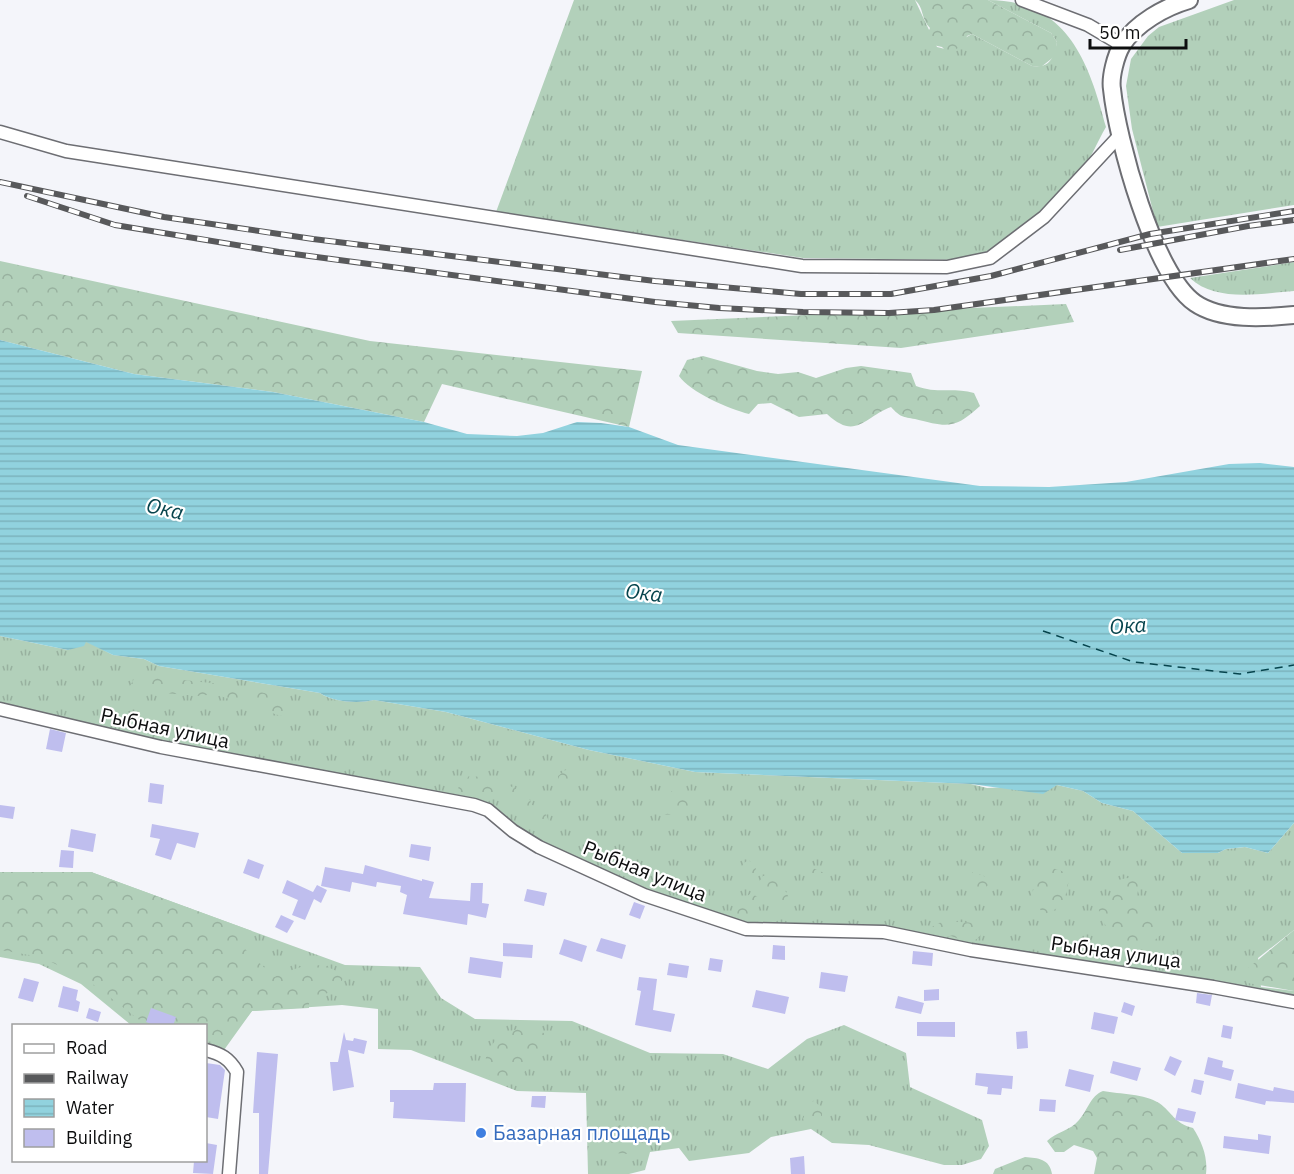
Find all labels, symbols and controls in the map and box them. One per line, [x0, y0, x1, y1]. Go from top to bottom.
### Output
scale bar [1090, 12, 1186, 50]
text: 50 m [1099, 21, 1141, 44]
water label: Ока [144, 490, 187, 526]
water label: Ока [624, 576, 664, 608]
water label: Ока [1108, 610, 1147, 640]
street label: Рыбная улица [98, 701, 232, 754]
street label: Рыбная улица [579, 833, 711, 908]
street label: Рыбная улица [1049, 929, 1183, 974]
legend [12, 1024, 207, 1162]
text: Road [66, 1036, 107, 1059]
text: Railway [66, 1066, 128, 1089]
text: Water [66, 1096, 115, 1119]
place label: Базарная площадь [493, 1119, 670, 1146]
text: Building [66, 1126, 133, 1149]
marker: Базарная площадь [474, 1126, 488, 1140]

